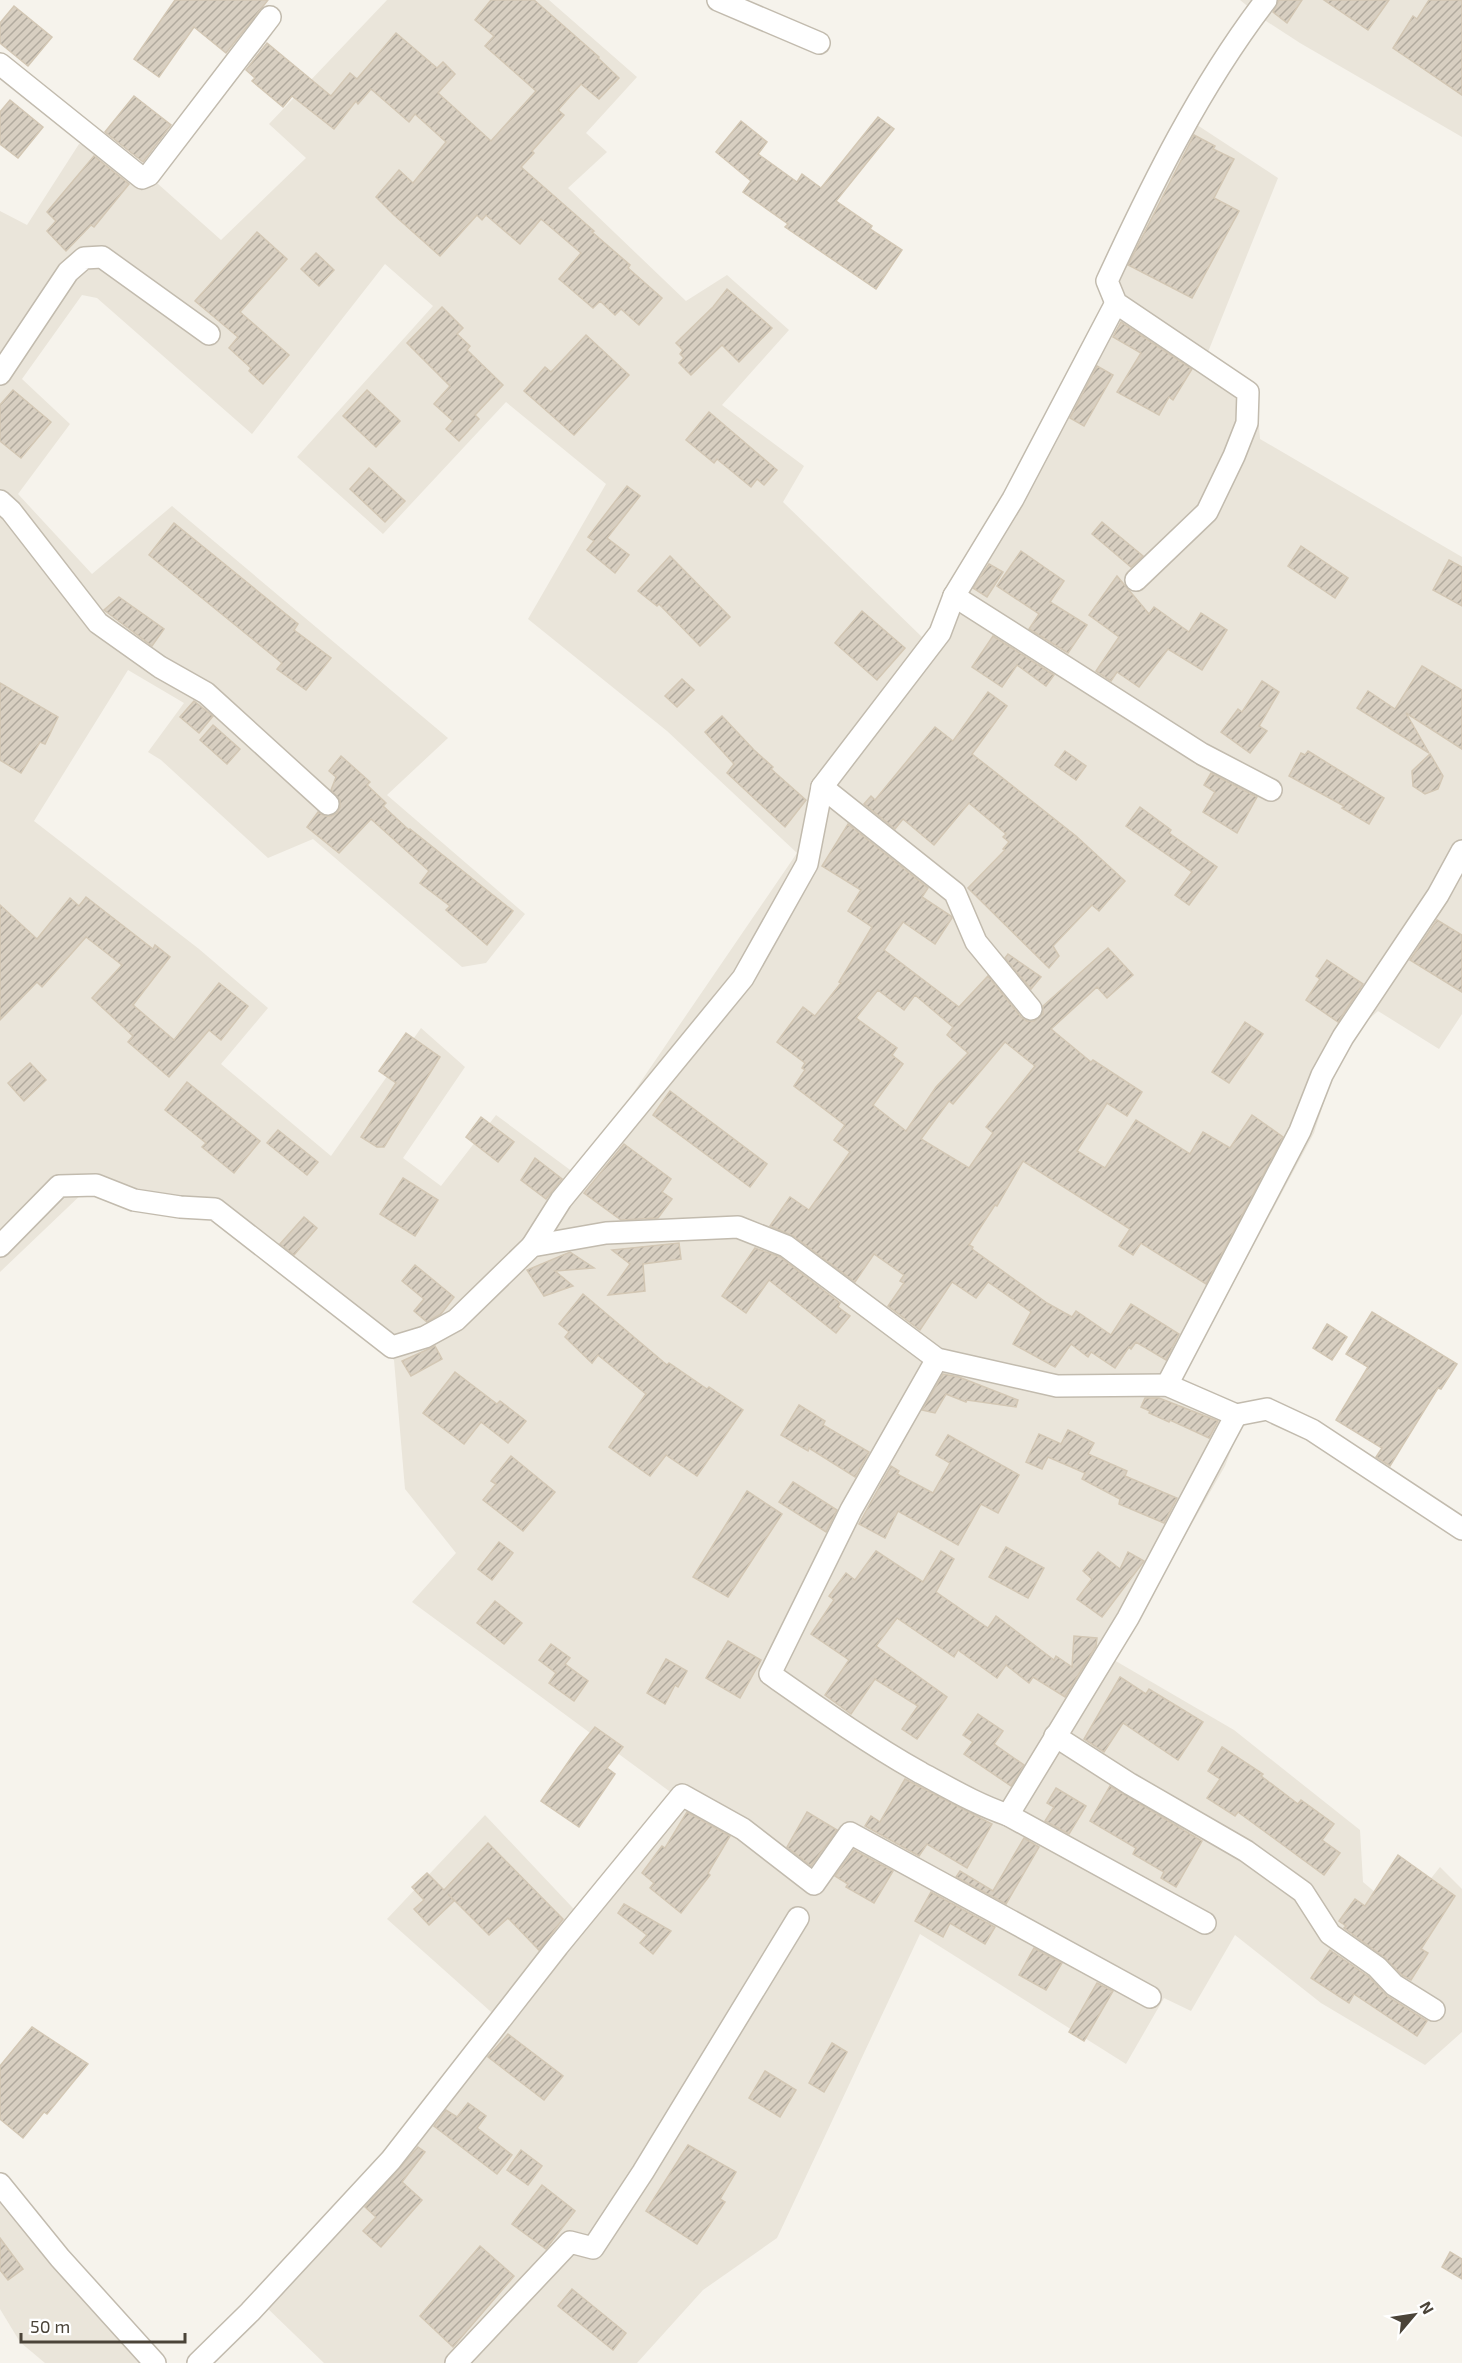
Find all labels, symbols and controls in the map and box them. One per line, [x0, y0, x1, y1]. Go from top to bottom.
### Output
north arrow [1384, 2285, 1444, 2345]
text: N [1416, 2298, 1439, 2317]
scale bar [21, 2306, 184, 2344]
text: 50 m [30, 2315, 70, 2337]

